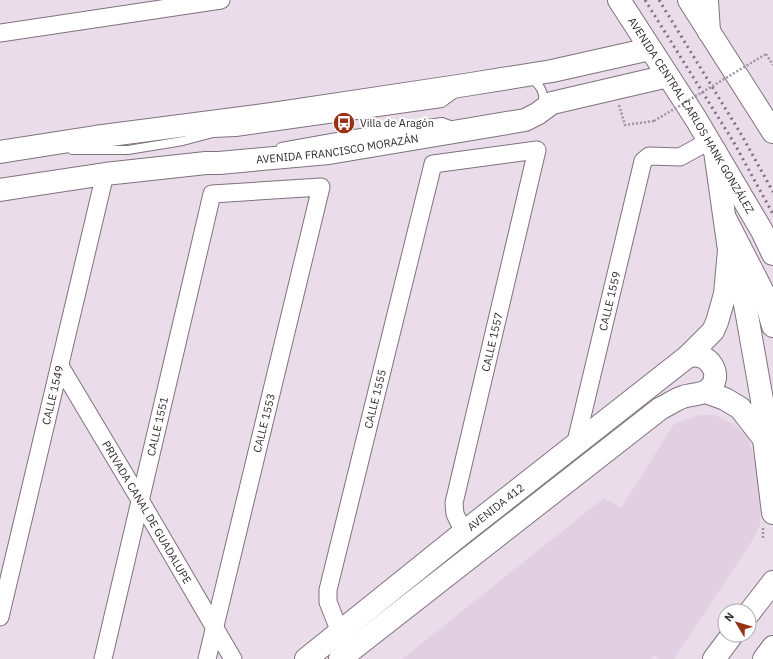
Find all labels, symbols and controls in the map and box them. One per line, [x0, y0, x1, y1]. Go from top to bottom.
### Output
street label: AVENIDA CENTRAL CARLOS HANK GONZÁLEZ [625, 14, 757, 216]
bus stop icon: Villa de Aragón [331, 110, 357, 136]
place label: Villa de Aragón [360, 116, 434, 130]
street label: AVENIDA FRANCISCO MORAZÁN [256, 131, 420, 167]
street label: CALLE 1559 [596, 270, 623, 332]
street label: CALLE 1557 [478, 311, 506, 373]
street label: CALLE 1549 [39, 364, 66, 426]
street label: CALLE 1555 [361, 368, 389, 430]
street label: CALLE 1553 [250, 392, 278, 454]
street label: CALLE 1551 [144, 395, 171, 457]
street label: PRIVADA CANAL DE GUADALUPE [99, 438, 194, 586]
street label: AVENIDA 412 [464, 480, 527, 534]
north arrow [717, 603, 757, 643]
text: N [721, 609, 737, 624]

